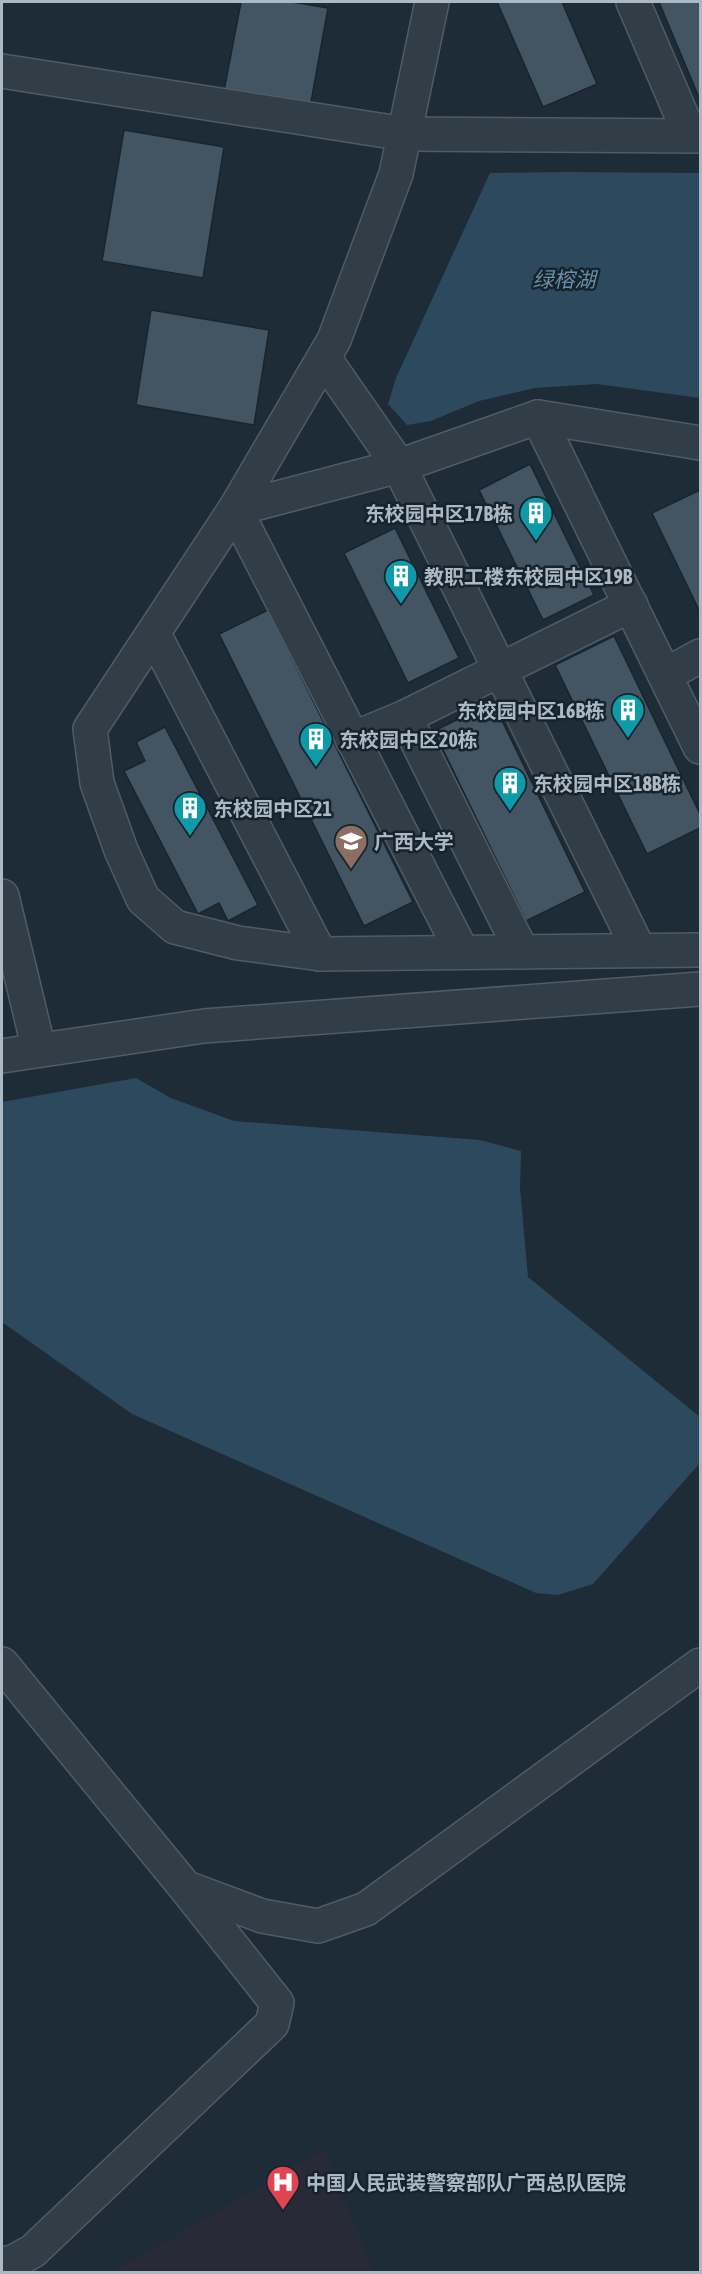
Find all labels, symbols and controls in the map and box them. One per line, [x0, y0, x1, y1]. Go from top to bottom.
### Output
water label: 绿榕湖 [533, 267, 598, 291]
building icon: 东校园中区17B栋 [518, 495, 554, 542]
place label: 东校园中区17B栋 [365, 502, 513, 525]
building icon: 教职工楼东校园中区19B [383, 558, 419, 605]
place label: 教职工楼东校园中区19B [424, 565, 633, 588]
building icon: 东校园中区16B栋 [610, 692, 646, 739]
place label: 东校园中区16B栋 [457, 699, 605, 722]
building icon: 东校园中区20栋 [298, 721, 334, 768]
place label: 东校园中区20栋 [339, 728, 478, 751]
building icon: 东校园中区18B栋 [492, 765, 528, 812]
place label: 东校园中区18B栋 [533, 772, 681, 795]
building icon: 东校园中区21 [172, 790, 208, 837]
place label: 东校园中区21 [213, 797, 332, 820]
school or university icon: 广西大学 [333, 823, 369, 870]
place label: 广西大学 [374, 830, 454, 853]
hospital icon: 中国人民武装警察部队广西总队医院 [265, 2164, 301, 2211]
place label: 中国人民武装警察部队广西总队医院 [306, 2171, 626, 2194]

